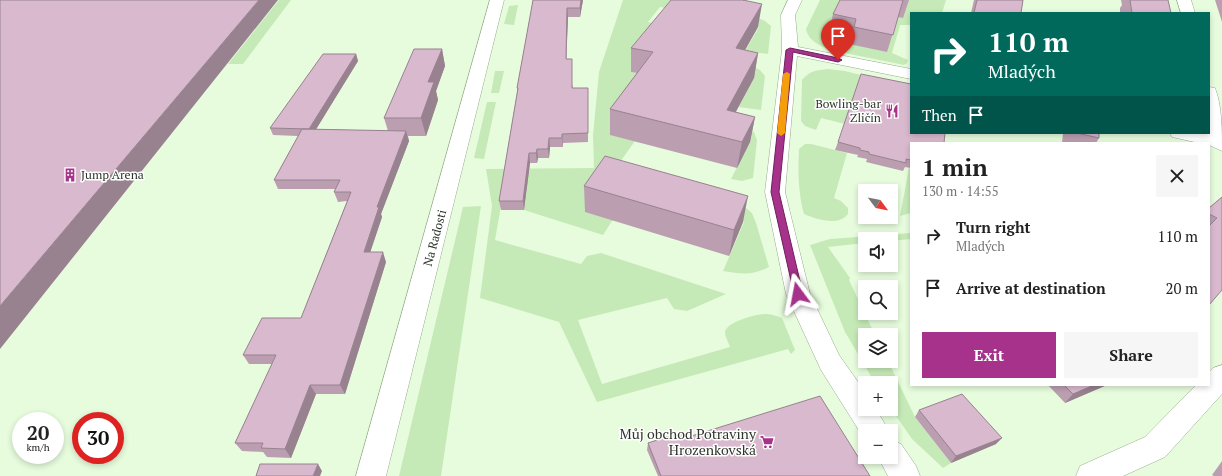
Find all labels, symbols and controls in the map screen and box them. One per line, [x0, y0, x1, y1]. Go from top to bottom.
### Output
pin [821, 19, 855, 60]
text: 110 m [988, 23, 1069, 60]
icon: arrive [827, 25, 849, 47]
icon: right [922, 28, 974, 80]
text: Mladých [988, 59, 1056, 83]
place label: Bowling-bar Zličín [815, 96, 881, 125]
restaurant icon: Bowling-bar Zličín [884, 103, 900, 119]
icon: arrive [965, 104, 987, 126]
text: Then [922, 105, 957, 125]
text: 1 min [922, 151, 988, 183]
button: close [1156, 155, 1198, 197]
building icon: Jump Arena [62, 167, 78, 183]
place label: Jump Arena [81, 167, 144, 182]
text: 130 m · 14:55 [922, 182, 999, 200]
north arrow [858, 184, 898, 224]
map controls [858, 184, 898, 464]
street label: Na Radosti [420, 208, 449, 268]
text: Turn right [956, 217, 1031, 237]
icon: right [922, 225, 944, 247]
text: 110 m [1157, 226, 1198, 246]
button: sound [858, 232, 898, 272]
text: Mladých [956, 237, 1005, 255]
position arrow [777, 273, 819, 315]
icon: arrive [922, 277, 944, 299]
text: Arrive at destination [956, 278, 1106, 298]
text: 20 m [1165, 278, 1198, 298]
button: search [858, 280, 898, 320]
button: layers [858, 328, 898, 368]
button: Exit [922, 332, 1056, 378]
button: Share [1064, 332, 1198, 378]
button: + [858, 376, 898, 416]
speed limit sign: 30 [72, 412, 124, 464]
text: 20 [27, 419, 49, 446]
place label: Můj obchod Potraviny Hrozenkovská [620, 424, 757, 459]
button: − [858, 424, 898, 464]
supermarket icon: Můj obchod Potraviny Hrozenkovská [759, 434, 775, 450]
text: km/h [26, 441, 50, 454]

